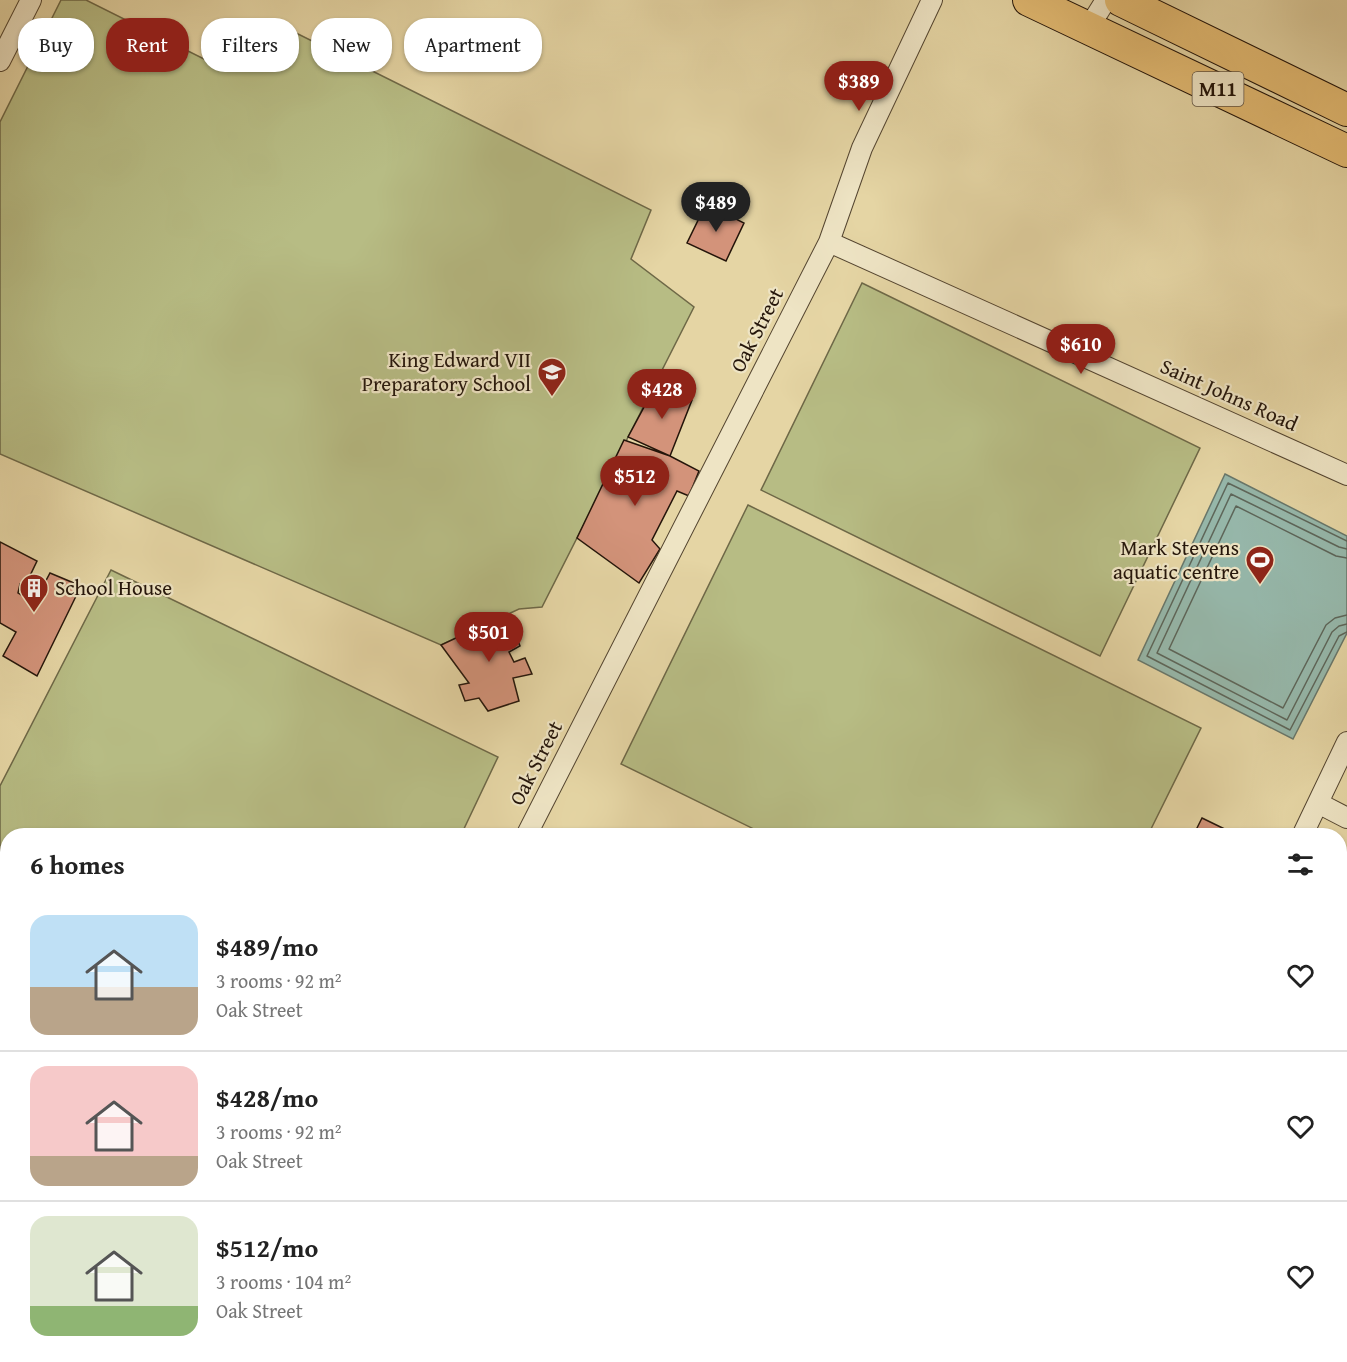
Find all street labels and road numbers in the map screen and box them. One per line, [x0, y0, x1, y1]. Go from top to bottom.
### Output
road number: M11 [1192, 72, 1244, 106]
street label: Oak Street [722, 282, 791, 377]
street label: Saint Johns Road [1155, 350, 1304, 439]
street label: Oak Street [501, 715, 570, 810]

